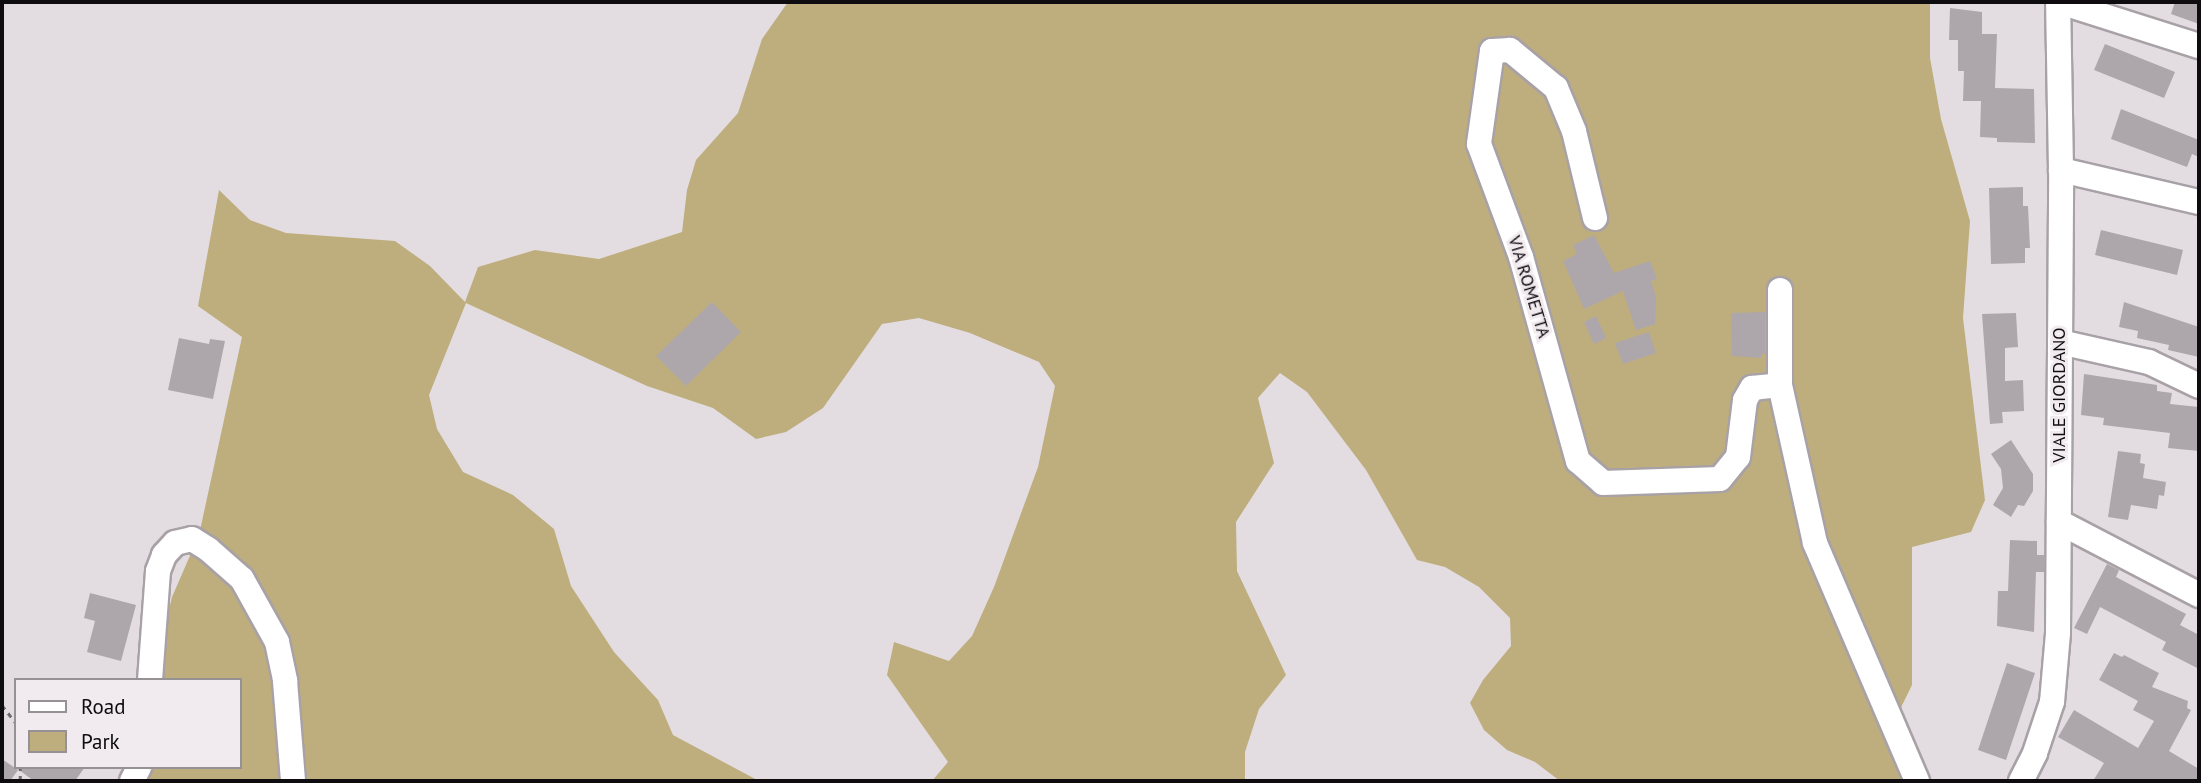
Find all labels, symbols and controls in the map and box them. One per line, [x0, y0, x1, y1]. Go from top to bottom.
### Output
street label: VIA ROMETTA [1503, 233, 1555, 341]
street label: VIALE GIORDANO [2048, 327, 2070, 463]
legend [14, 678, 242, 769]
text: Road [81, 693, 125, 720]
text: Park [81, 728, 120, 755]

